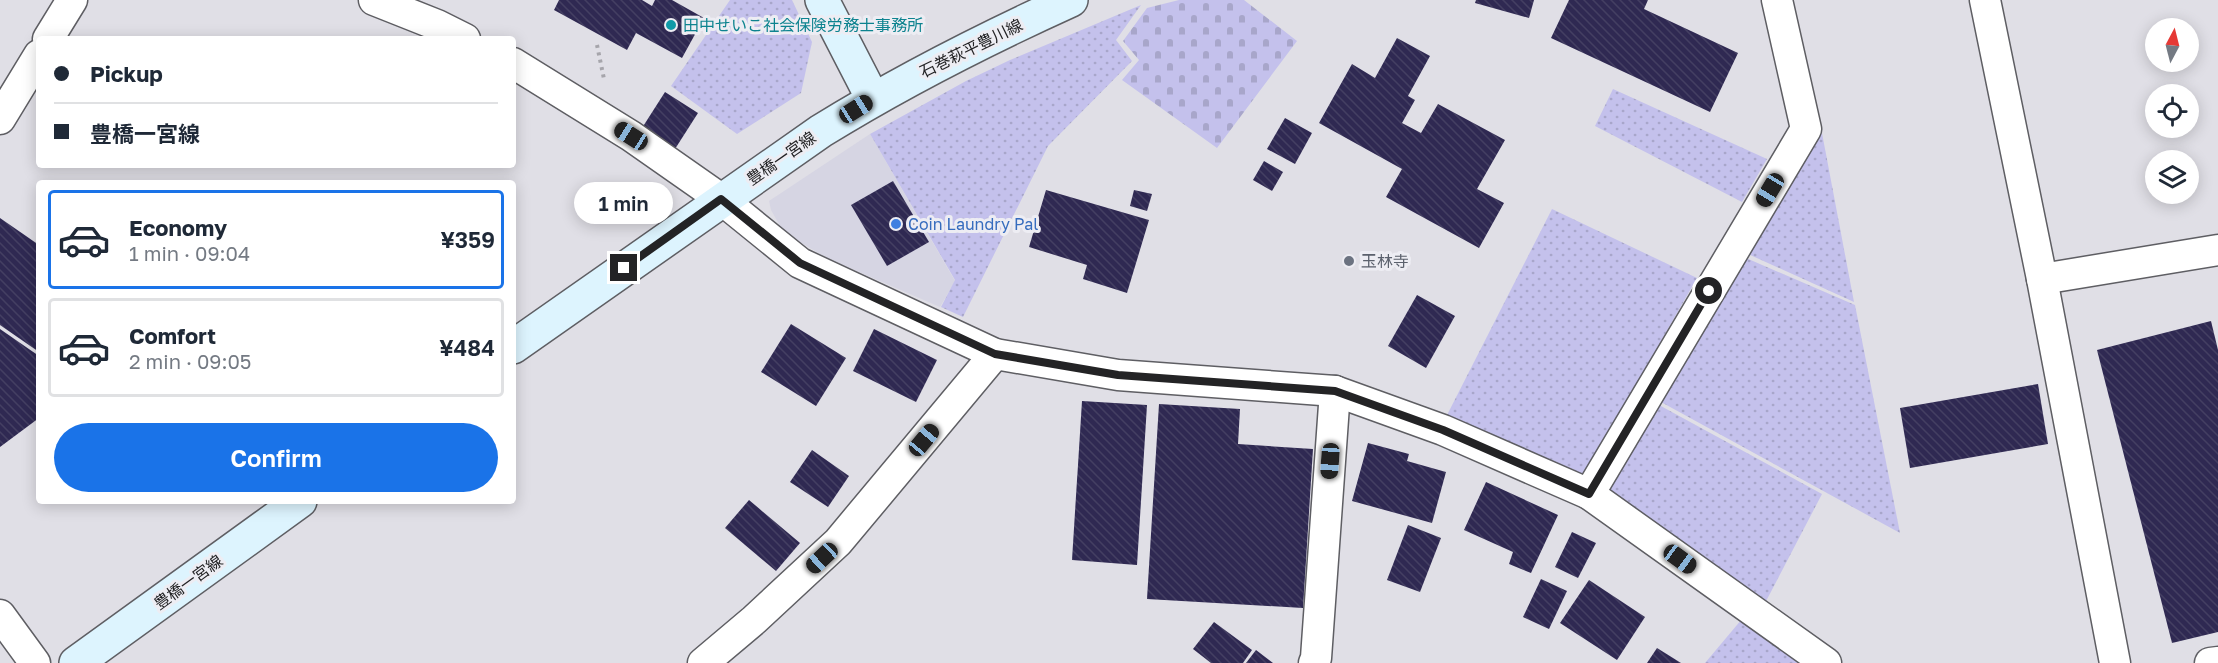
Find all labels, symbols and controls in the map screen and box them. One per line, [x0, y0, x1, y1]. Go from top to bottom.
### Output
street label: 石巻萩平豊川線 [916, 14, 1026, 82]
place label: 田中せいこ社会保険労務士事務所 [683, 15, 923, 35]
marker: 田中せいこ社会保険労務士事務所 [664, 18, 678, 32]
north arrow [2145, 18, 2199, 72]
map controls [2145, 18, 2199, 204]
text: Pickup [90, 60, 163, 87]
button: locate [2145, 84, 2199, 138]
car [836, 92, 876, 126]
car [611, 119, 651, 153]
text: 豊橋一宮線 [90, 120, 200, 147]
street label: 豊橋一宮線 [742, 127, 820, 189]
button: layers [2145, 150, 2199, 204]
car [1753, 170, 1787, 210]
callout: 1 min [574, 181, 674, 223]
text: 1 min [598, 191, 649, 215]
icon: car [57, 213, 111, 267]
text: Economy [129, 214, 227, 241]
place label: Coin Laundry Pal [908, 214, 1038, 234]
marker: Coin Laundry Pal [889, 217, 903, 231]
text: ¥359 [441, 226, 495, 253]
text: 1 min · 09:04 [129, 241, 250, 265]
place label: 玉林寺 [1361, 251, 1409, 271]
route end [610, 254, 637, 281]
marker: 玉林寺 [1342, 254, 1356, 268]
route start [1695, 277, 1722, 304]
icon: car [57, 321, 111, 375]
text: Comfort [129, 322, 216, 349]
text: ¥484 [439, 334, 495, 361]
text: 2 min · 09:05 [129, 349, 251, 373]
car [906, 420, 942, 460]
button: Confirm [54, 423, 498, 492]
car [1320, 442, 1340, 480]
car [803, 539, 841, 577]
car [1660, 541, 1700, 577]
street label: 豊橋一宮線 [150, 550, 226, 614]

